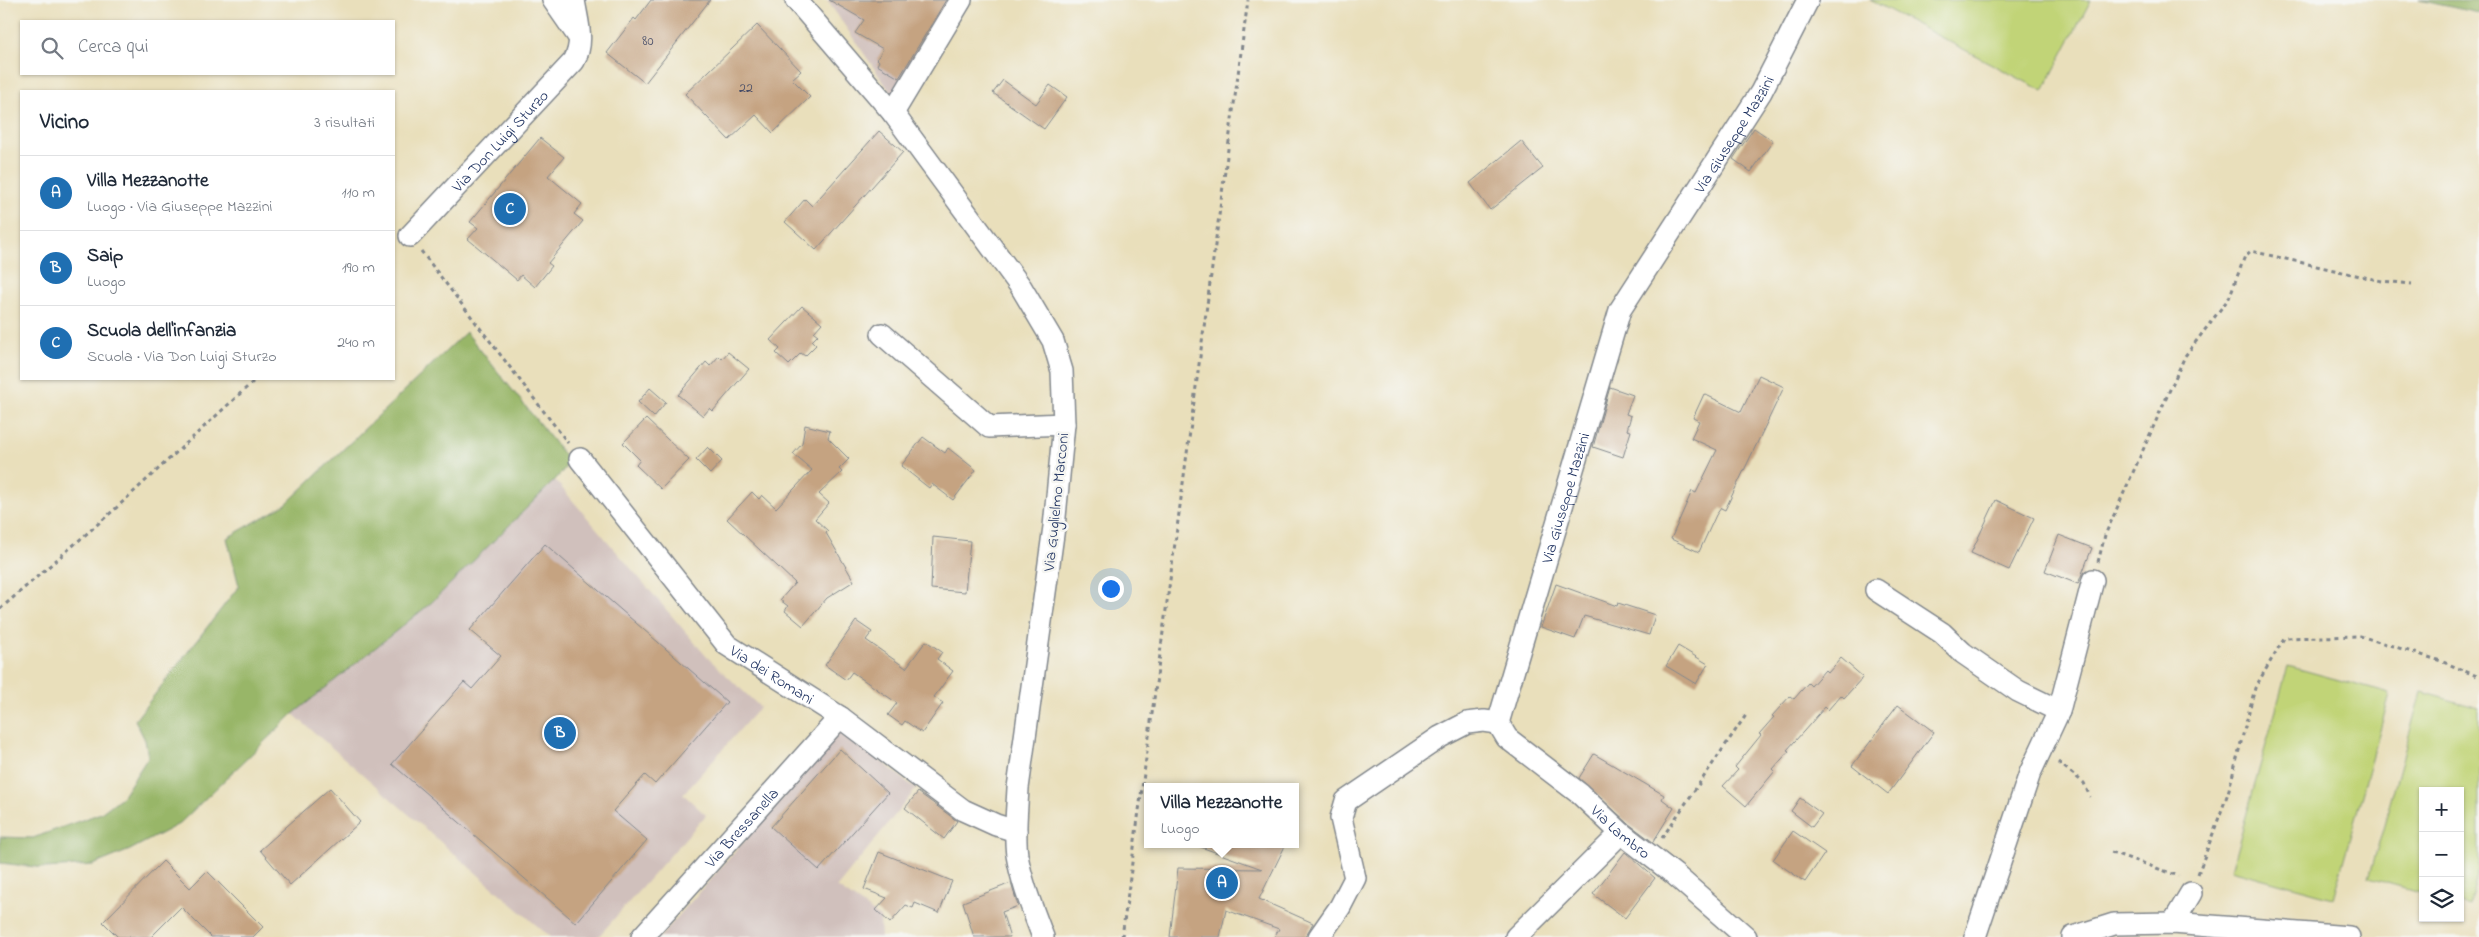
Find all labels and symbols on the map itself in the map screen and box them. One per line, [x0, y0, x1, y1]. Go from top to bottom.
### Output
house number: 80 [642, 31, 654, 52]
street label: Via Giuseppe Mazzini [1688, 72, 1781, 199]
house number: 22 [739, 78, 753, 99]
street label: Via Don Luigi Sturzo [446, 85, 555, 199]
pin: C [494, 190, 526, 228]
street label: Via Giuseppe Mazzini [1536, 430, 1597, 567]
street label: Via Guglielmo Marconi [1038, 432, 1076, 574]
your location [1098, 576, 1124, 602]
street label: Via dei Romani [724, 639, 818, 712]
pin: B [544, 714, 576, 752]
street label: Via Bressanella [699, 783, 785, 875]
street label: Via Lambro [1584, 799, 1655, 866]
pin: A [1206, 864, 1238, 902]

